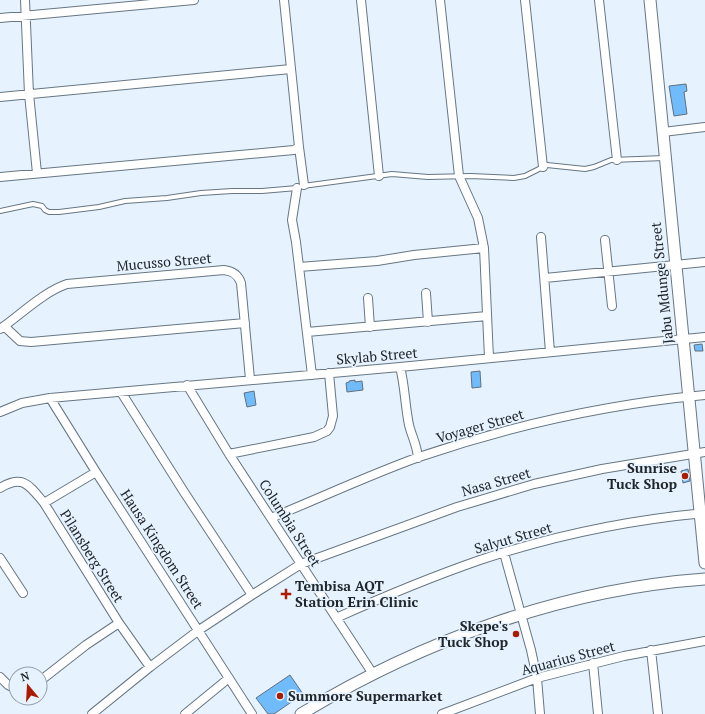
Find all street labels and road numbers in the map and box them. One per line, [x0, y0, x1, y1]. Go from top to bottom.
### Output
street label: Jabu Mdunge Street [646, 220, 677, 345]
street label: Mucusso Street [116, 248, 213, 275]
street label: Skylab Street [336, 342, 419, 369]
street label: Voyager Street [434, 404, 527, 447]
street label: Nasa Street [459, 462, 533, 500]
street label: Columbia Street [255, 475, 326, 571]
street label: Hausa Kingdom Street [117, 485, 209, 613]
street label: Pilansberg Street [56, 506, 129, 607]
street label: Salyut Street [472, 517, 555, 558]
street label: Aquarius Street [519, 636, 618, 679]

